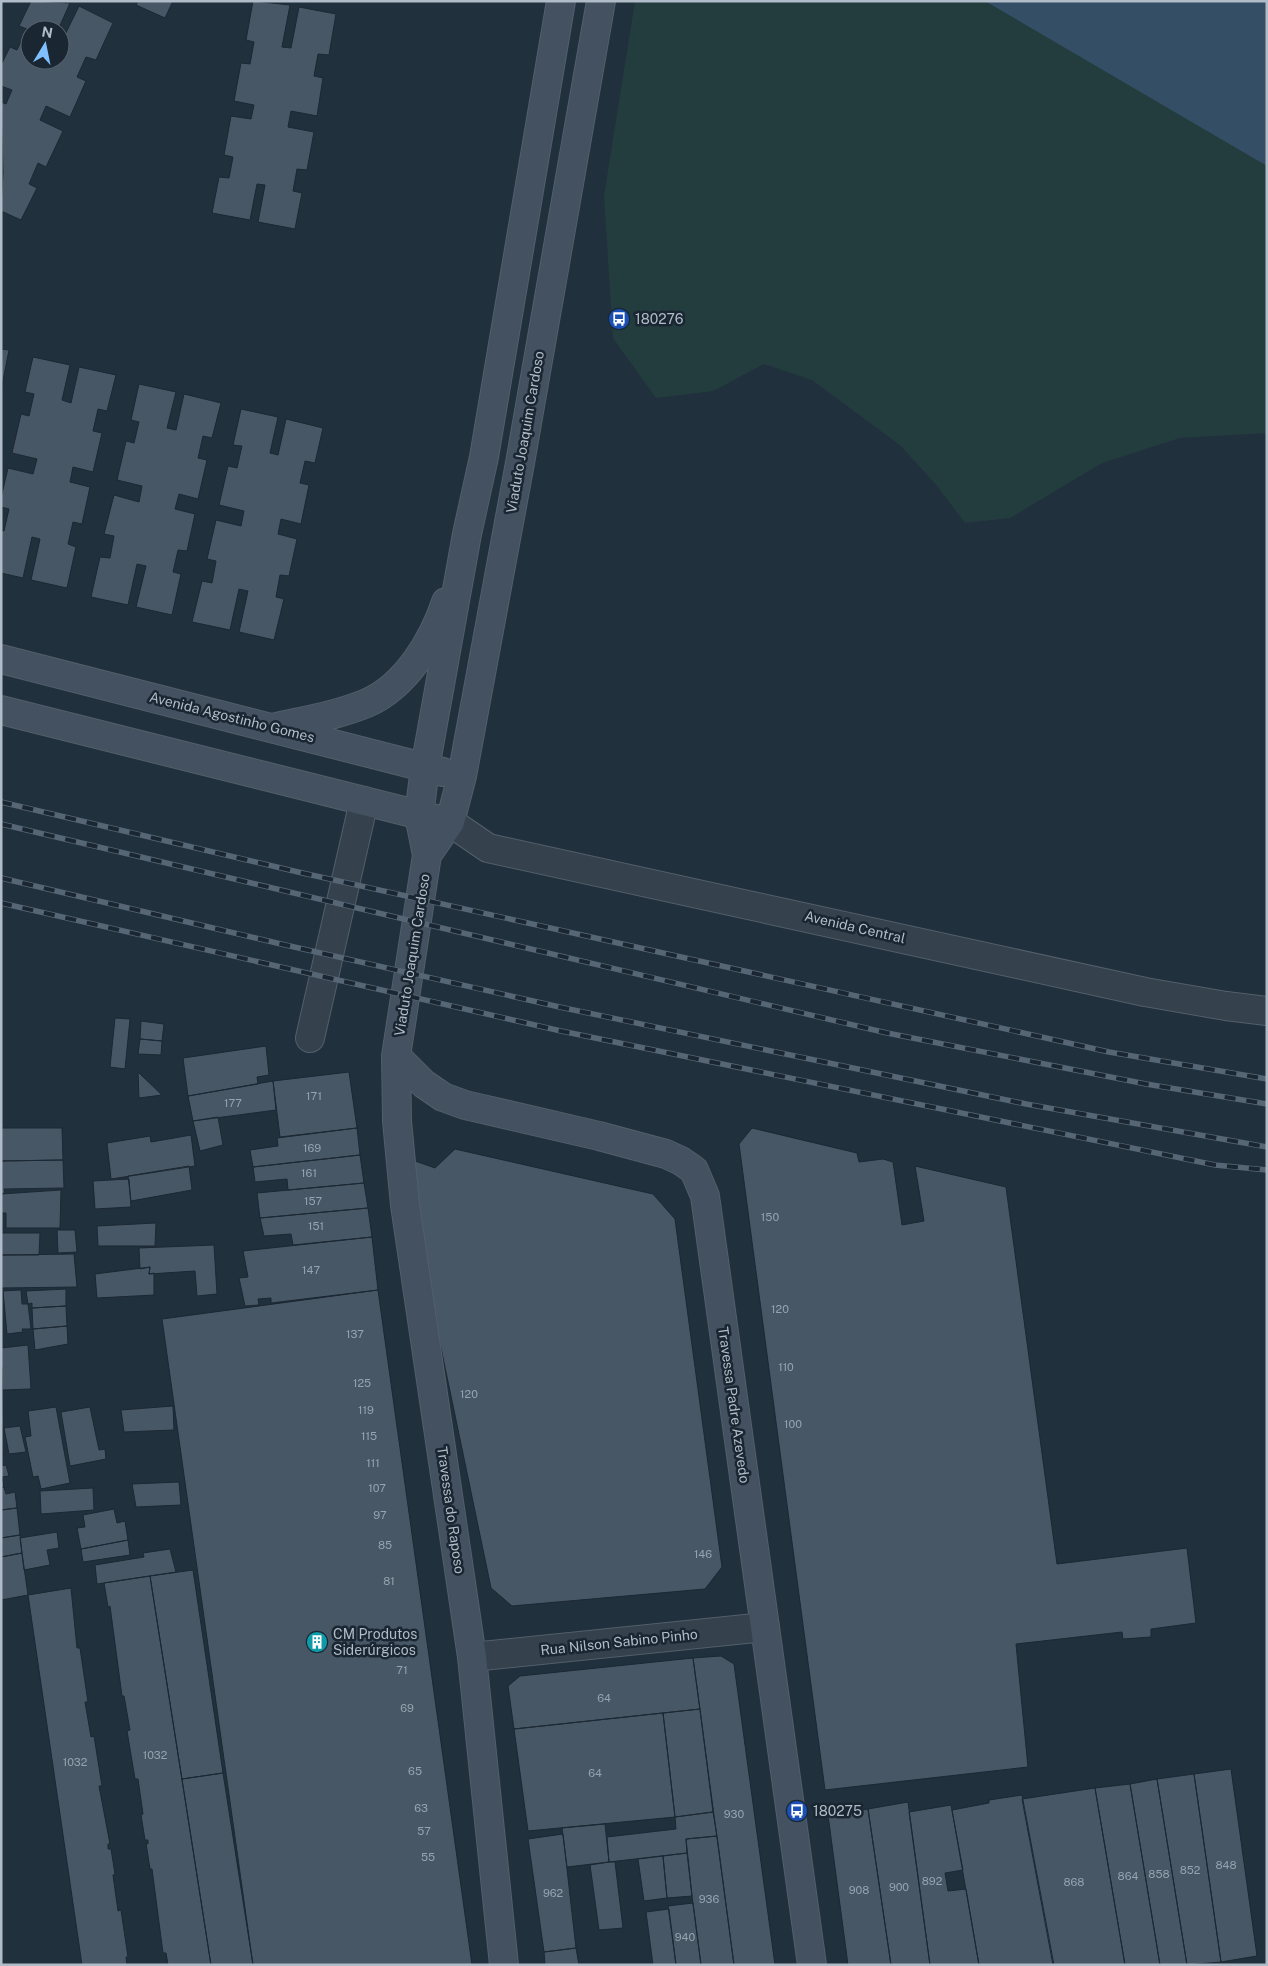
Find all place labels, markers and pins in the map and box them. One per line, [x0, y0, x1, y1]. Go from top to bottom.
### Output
bus stop icon: 180276 [607, 307, 631, 331]
place label: 180276 [635, 311, 684, 327]
place label: CM Produtos Siderúrgicos [333, 1626, 417, 1658]
building icon: CM Produtos Siderúrgicos [305, 1630, 329, 1654]
bus stop icon: 180275 [785, 1799, 809, 1823]
place label: 180275 [813, 1803, 862, 1819]

